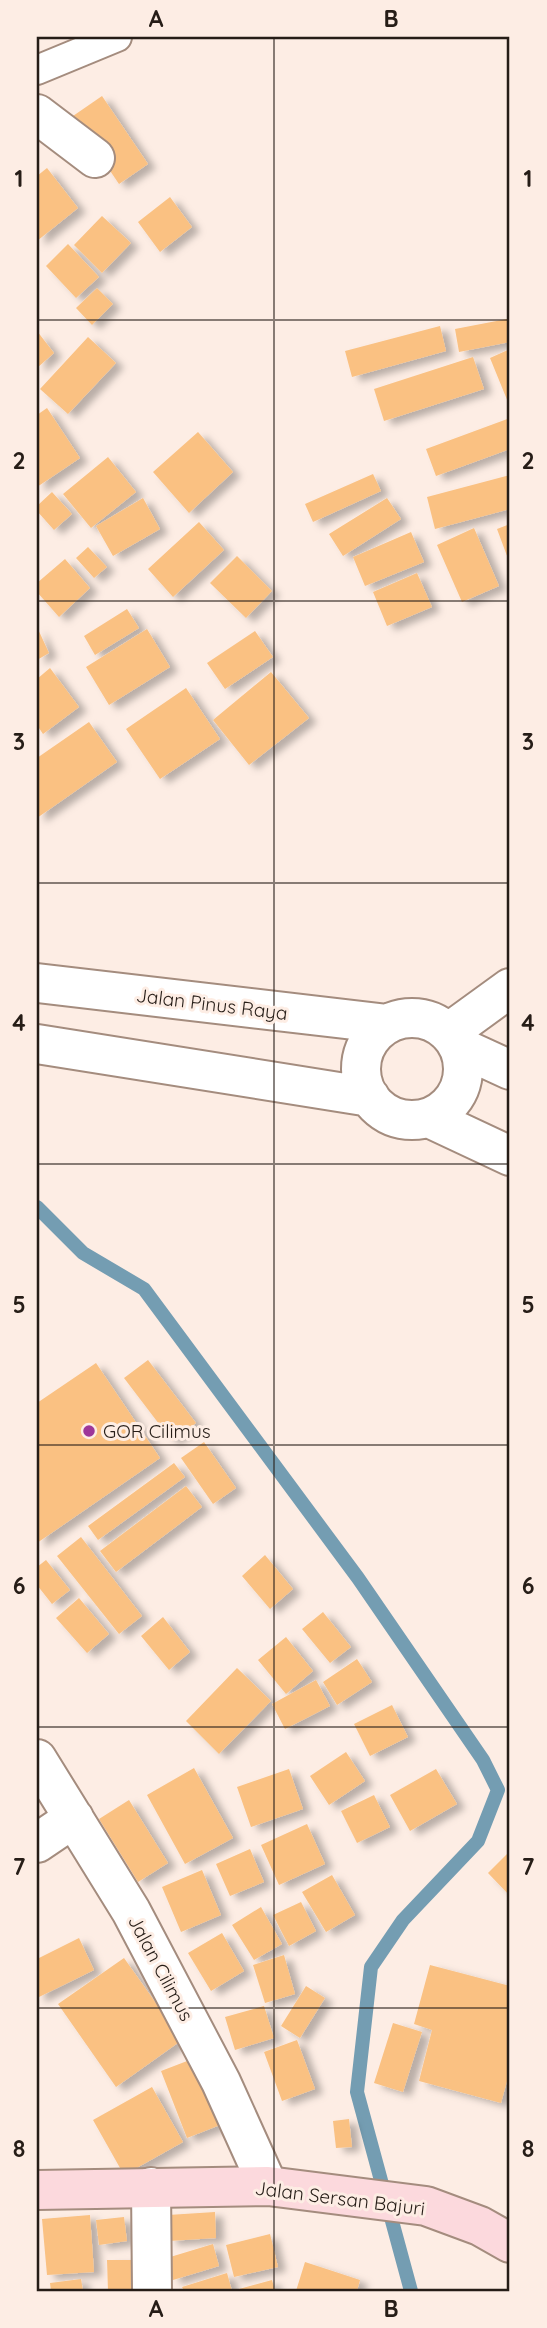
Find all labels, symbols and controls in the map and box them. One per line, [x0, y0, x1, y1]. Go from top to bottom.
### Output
text: A [149, 4, 164, 33]
text: B [383, 4, 399, 33]
text: 1 [15, 164, 23, 193]
text: 1 [524, 164, 532, 193]
text: 2 [12, 446, 26, 475]
text: 2 [521, 446, 535, 475]
text: 3 [13, 727, 25, 756]
text: 3 [522, 727, 534, 756]
street label: Jalan Pinus Raya [135, 983, 289, 1025]
text: 4 [12, 1008, 26, 1037]
text: 4 [521, 1008, 535, 1037]
text: 5 [12, 1290, 26, 1319]
text: 5 [521, 1290, 535, 1319]
place label: GOR Cilimus [103, 1419, 211, 1443]
marker: GOR Cilimus [81, 1423, 97, 1439]
text: 6 [13, 1571, 25, 1600]
text: 6 [522, 1571, 534, 1600]
text: 7 [13, 1852, 26, 1881]
text: 7 [522, 1852, 535, 1881]
street label: Jalan Cilimus [123, 1911, 199, 2025]
text: 8 [13, 2134, 25, 2163]
text: 8 [522, 2134, 534, 2163]
street label: Jalan Sersan Bajuri [254, 2176, 426, 2220]
text: A [149, 2294, 164, 2323]
text: B [383, 2294, 399, 2323]

